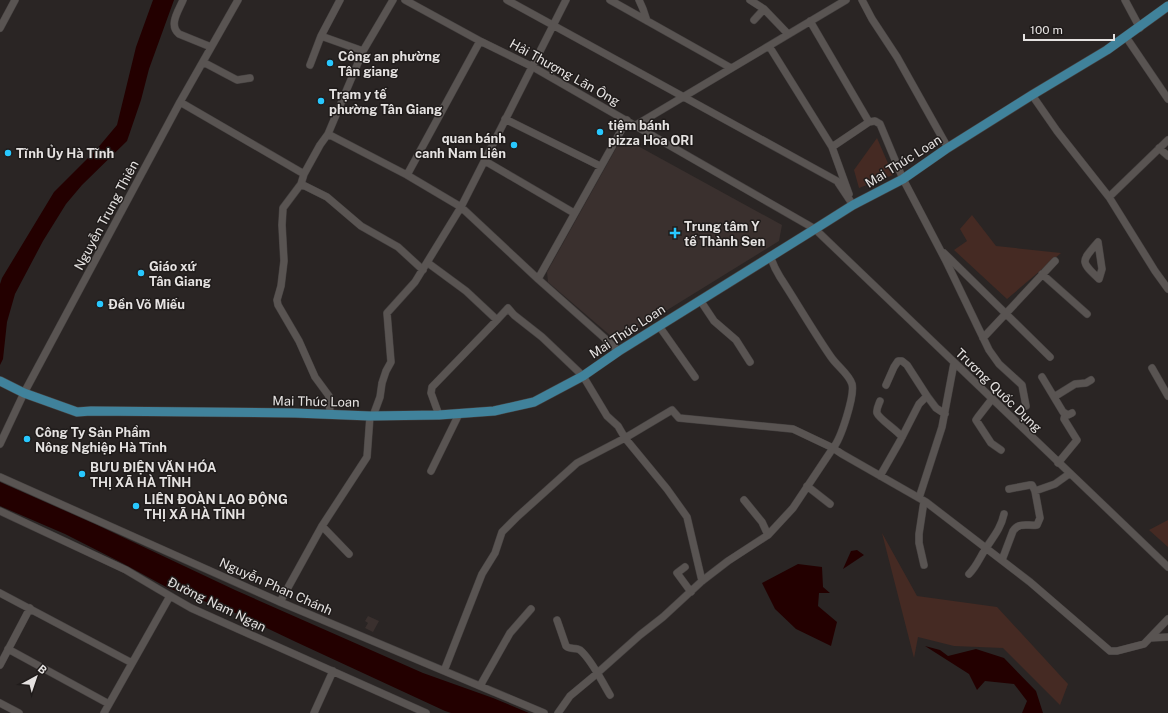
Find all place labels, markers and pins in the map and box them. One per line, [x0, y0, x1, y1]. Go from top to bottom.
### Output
place label: Công an phường Tân giang [338, 49, 440, 79]
marker: Công an phường Tân giang [325, 58, 335, 68]
place label: Trạm y tế phường Tân Giang [329, 87, 442, 117]
marker: Trạm y tế phường Tân Giang [316, 96, 326, 106]
place label: tiệm bánh pizza Hoa ORI [608, 118, 693, 148]
marker: tiệm bánh pizza Hoa ORI [595, 127, 605, 137]
place label: quan bánh canh Nam Liên [415, 131, 506, 161]
marker: quan bánh canh Nam Liên [509, 140, 519, 150]
place label: Tĩnh Ủy Hà Tĩnh [16, 144, 114, 161]
marker: Tĩnh Ủy Hà Tĩnh [3, 148, 13, 158]
place label: Trung tâm Y tế Thành Sen [684, 219, 765, 249]
marker: Trung tâm Y tế Thành Sen [669, 227, 681, 239]
place label: Giáo xứ Tân Giang [149, 259, 211, 289]
marker: Giáo xứ Tân Giang [136, 268, 146, 278]
place label: Đền Võ Miếu [108, 297, 185, 312]
marker: Đền Võ Miếu [95, 299, 105, 309]
place label: Công Ty Sản Phẩm Nông Nghiệp Hà Tĩnh [35, 425, 167, 455]
marker: Công Ty Sản Phẩm Nông Nghiệp Hà Tĩnh [22, 434, 32, 444]
place label: BƯU ĐIỆN VĂN HÓA THỊ XÃ HÀ TĨNH [90, 459, 217, 490]
marker: BƯU ĐIỆN VĂN HÓA THỊ XÃ HÀ TĨNH [77, 469, 87, 479]
place label: LIÊN ĐOÀN LAO ĐỘNG THỊ XÃ HÀ TĨNH [144, 491, 288, 522]
marker: LIÊN ĐOÀN LAO ĐỘNG THỊ XÃ HÀ TĨNH [131, 501, 141, 511]

